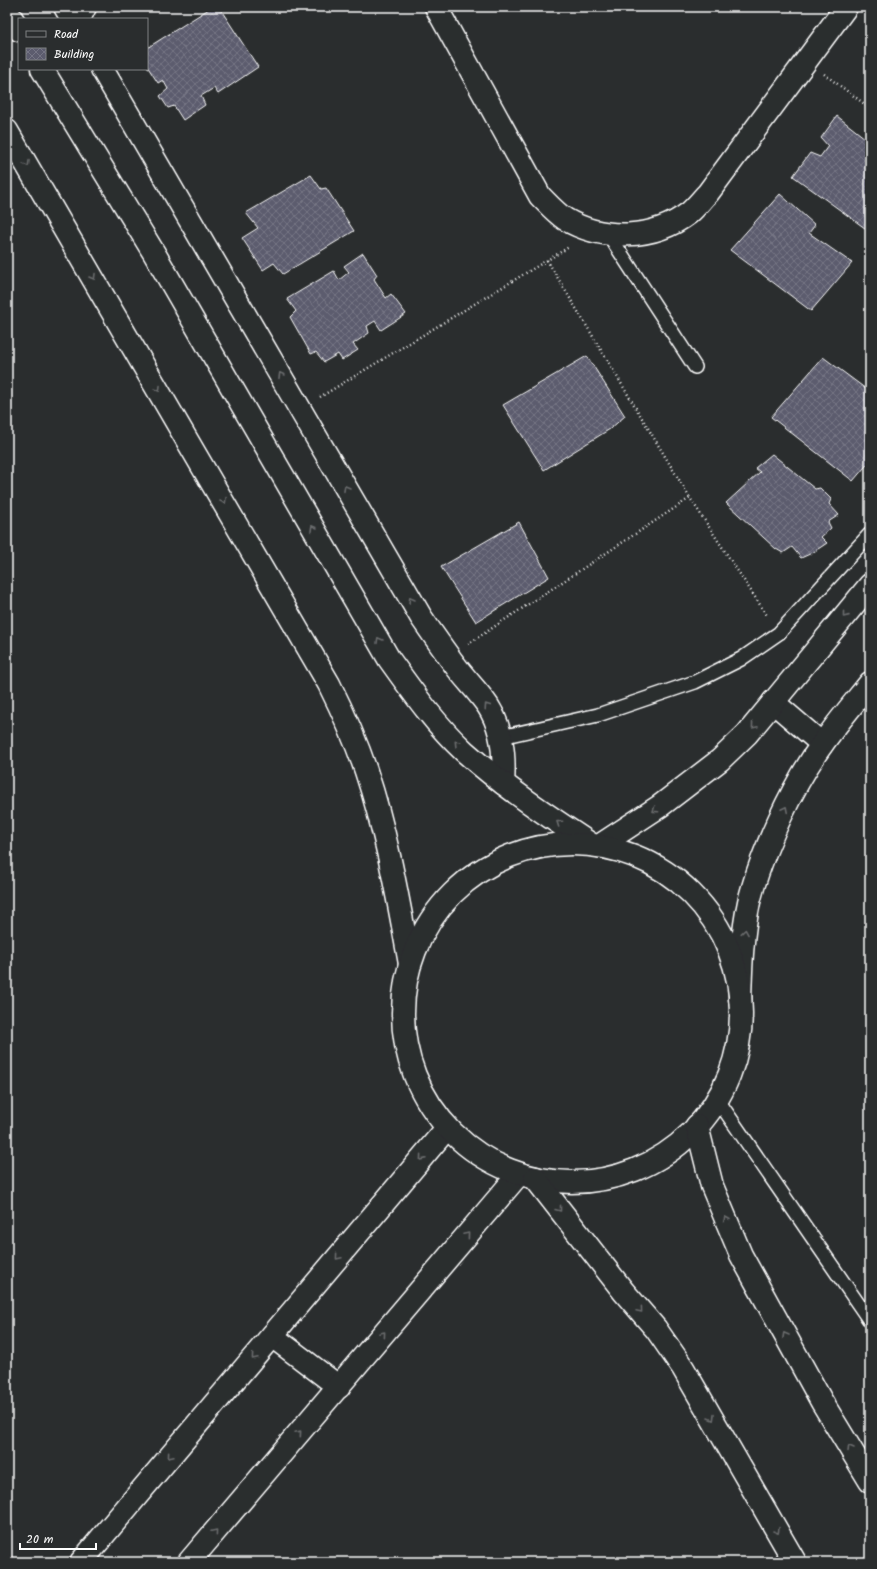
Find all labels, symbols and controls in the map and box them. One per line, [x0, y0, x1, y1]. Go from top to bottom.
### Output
legend [18, 18, 148, 70]
text: Road [54, 25, 79, 44]
text: Building [54, 45, 94, 64]
one-way arrow [22, 160, 30, 167]
one-way arrow [88, 272, 96, 279]
one-way arrow [278, 372, 285, 379]
one-way arrow [154, 385, 161, 392]
one-way arrow [344, 485, 351, 492]
one-way arrow [219, 497, 226, 504]
one-way arrow [311, 525, 318, 532]
one-way arrow [409, 597, 416, 604]
one-way arrow [843, 610, 850, 617]
one-way arrow [376, 637, 383, 644]
one-way arrow [485, 703, 492, 710]
one-way arrow [751, 721, 758, 728]
one-way arrow [454, 740, 462, 748]
one-way arrow [652, 805, 659, 813]
one-way arrow [780, 806, 788, 813]
one-way arrow [557, 821, 564, 828]
one-way arrow [740, 929, 748, 935]
one-way arrow [419, 1153, 426, 1160]
one-way arrow [554, 1204, 561, 1211]
one-way arrow [723, 1216, 731, 1224]
one-way arrow [463, 1233, 470, 1240]
one-way arrow [335, 1253, 342, 1260]
one-way arrow [636, 1305, 643, 1313]
one-way arrow [379, 1332, 386, 1339]
one-way arrow [782, 1332, 789, 1339]
one-way arrow [252, 1352, 259, 1359]
one-way arrow [707, 1414, 714, 1421]
one-way arrow [294, 1431, 301, 1438]
one-way arrow [847, 1445, 854, 1452]
one-way arrow [168, 1451, 175, 1459]
scale bar [20, 1525, 96, 1551]
one-way arrow [773, 1527, 780, 1534]
text: 20 m [26, 1530, 54, 1549]
one-way arrow [210, 1530, 217, 1537]

